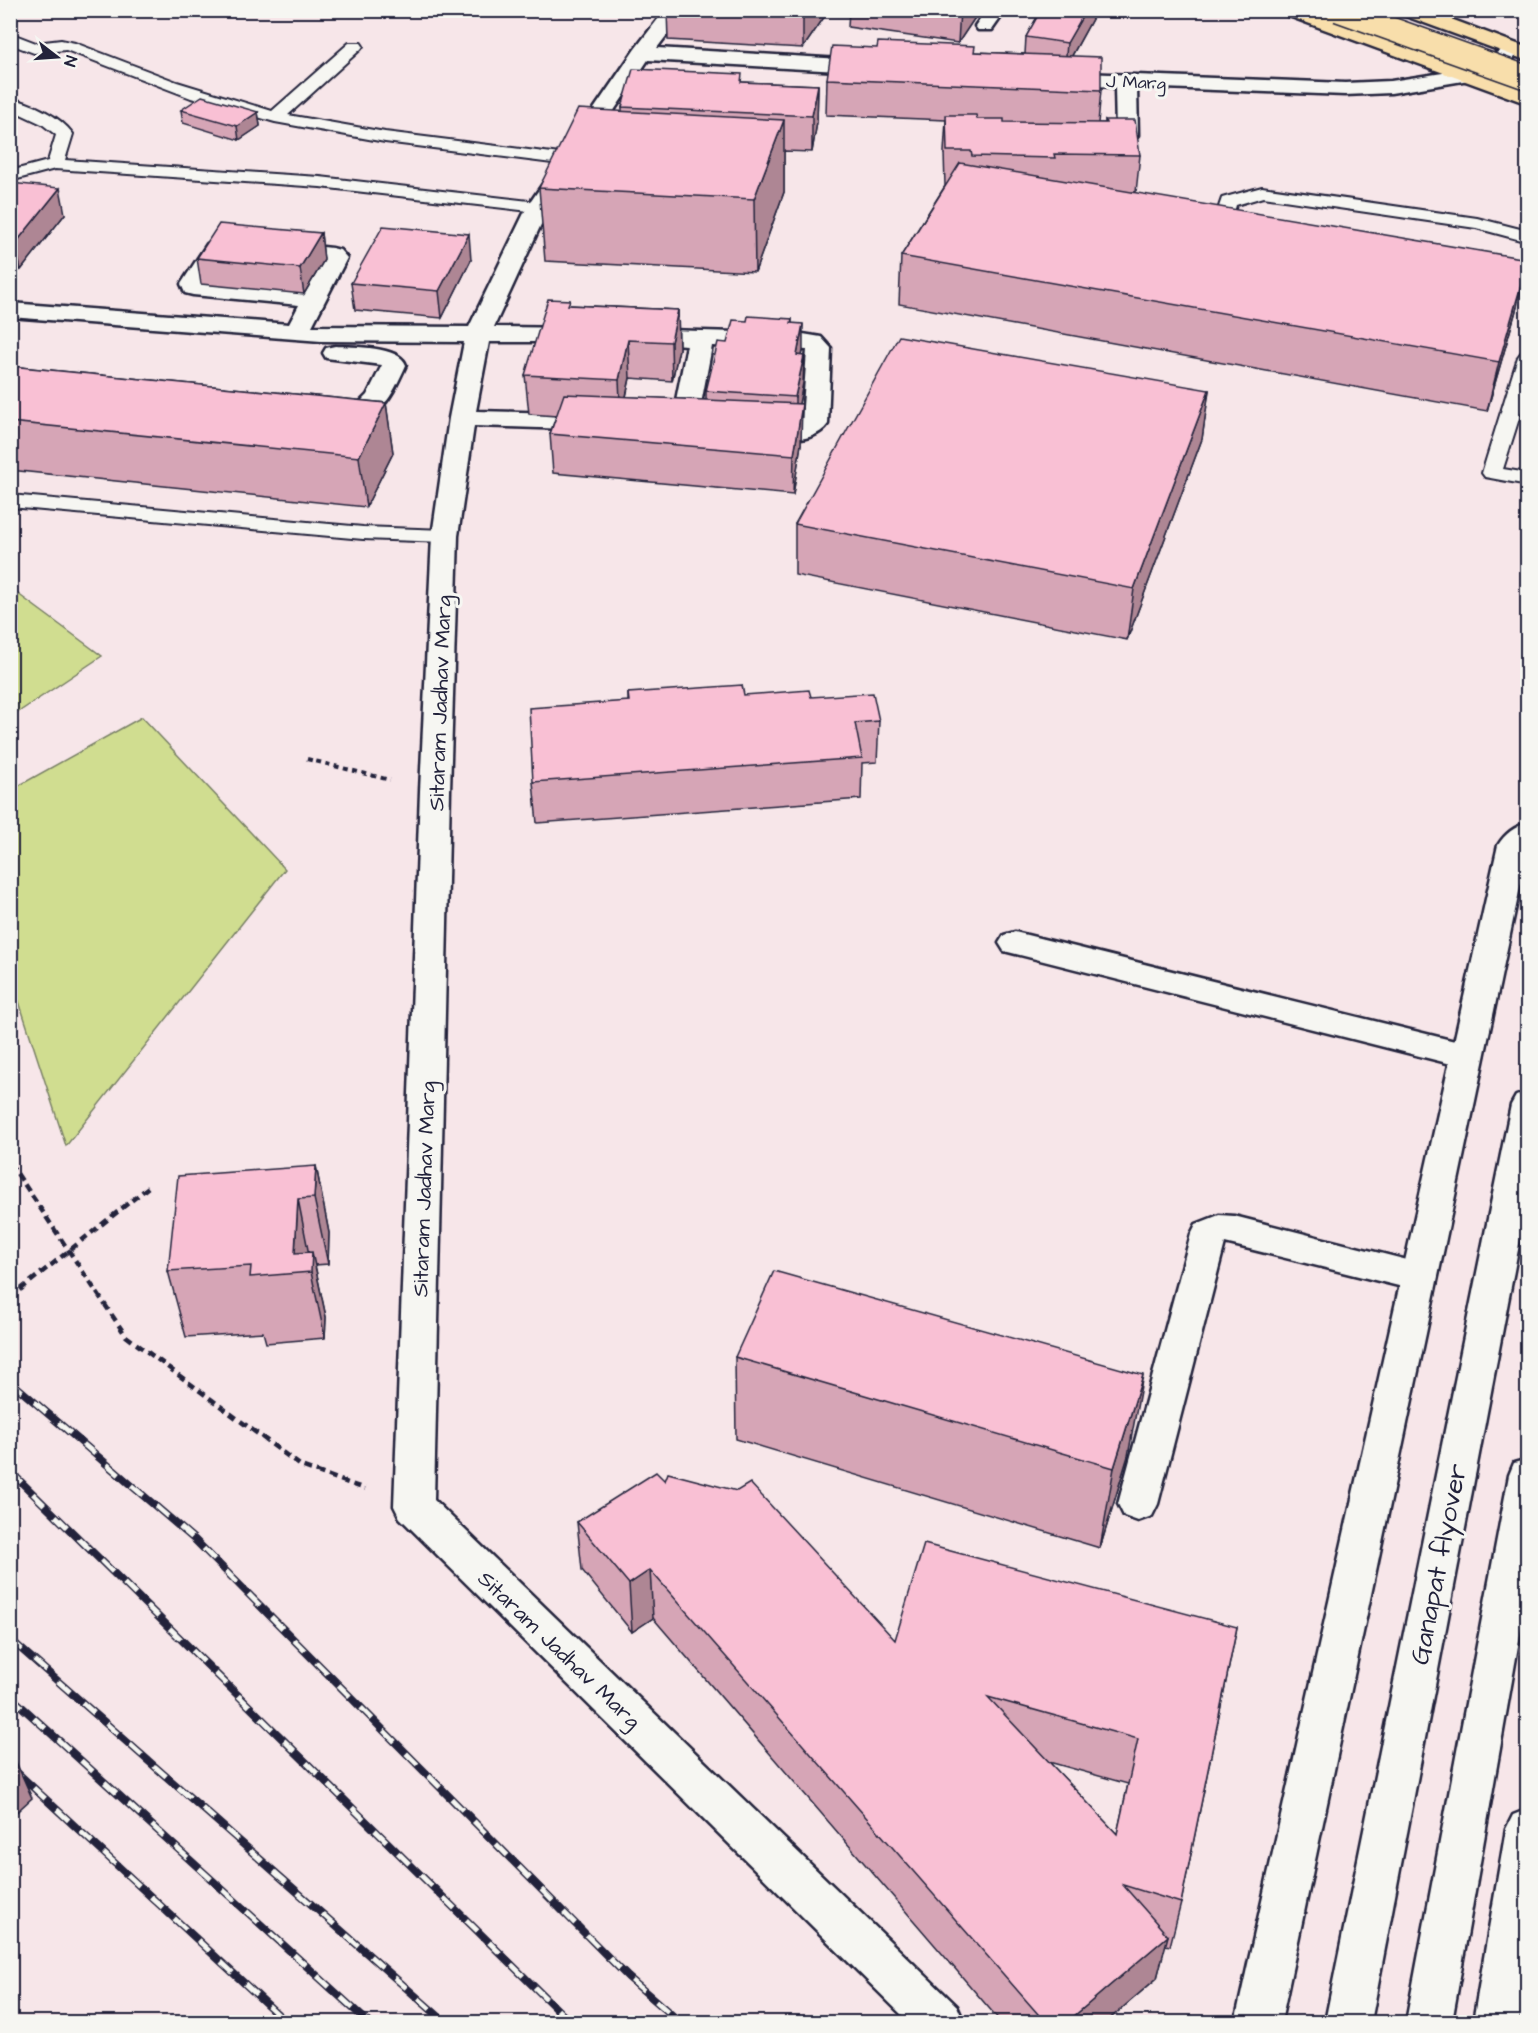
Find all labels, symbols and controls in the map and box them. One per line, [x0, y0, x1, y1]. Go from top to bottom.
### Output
north arrow [27, 27, 87, 87]
text: N [58, 53, 82, 69]
street label: J Marg [1106, 69, 1166, 97]
street label: Sitaram Jadhav Marg [421, 595, 461, 812]
street label: Sitaram Jadhav Marg [405, 1081, 445, 1298]
street label: Ganapat flyover [1401, 1460, 1478, 1668]
street label: Sitaram Jadhav Marg [470, 1564, 647, 1737]

